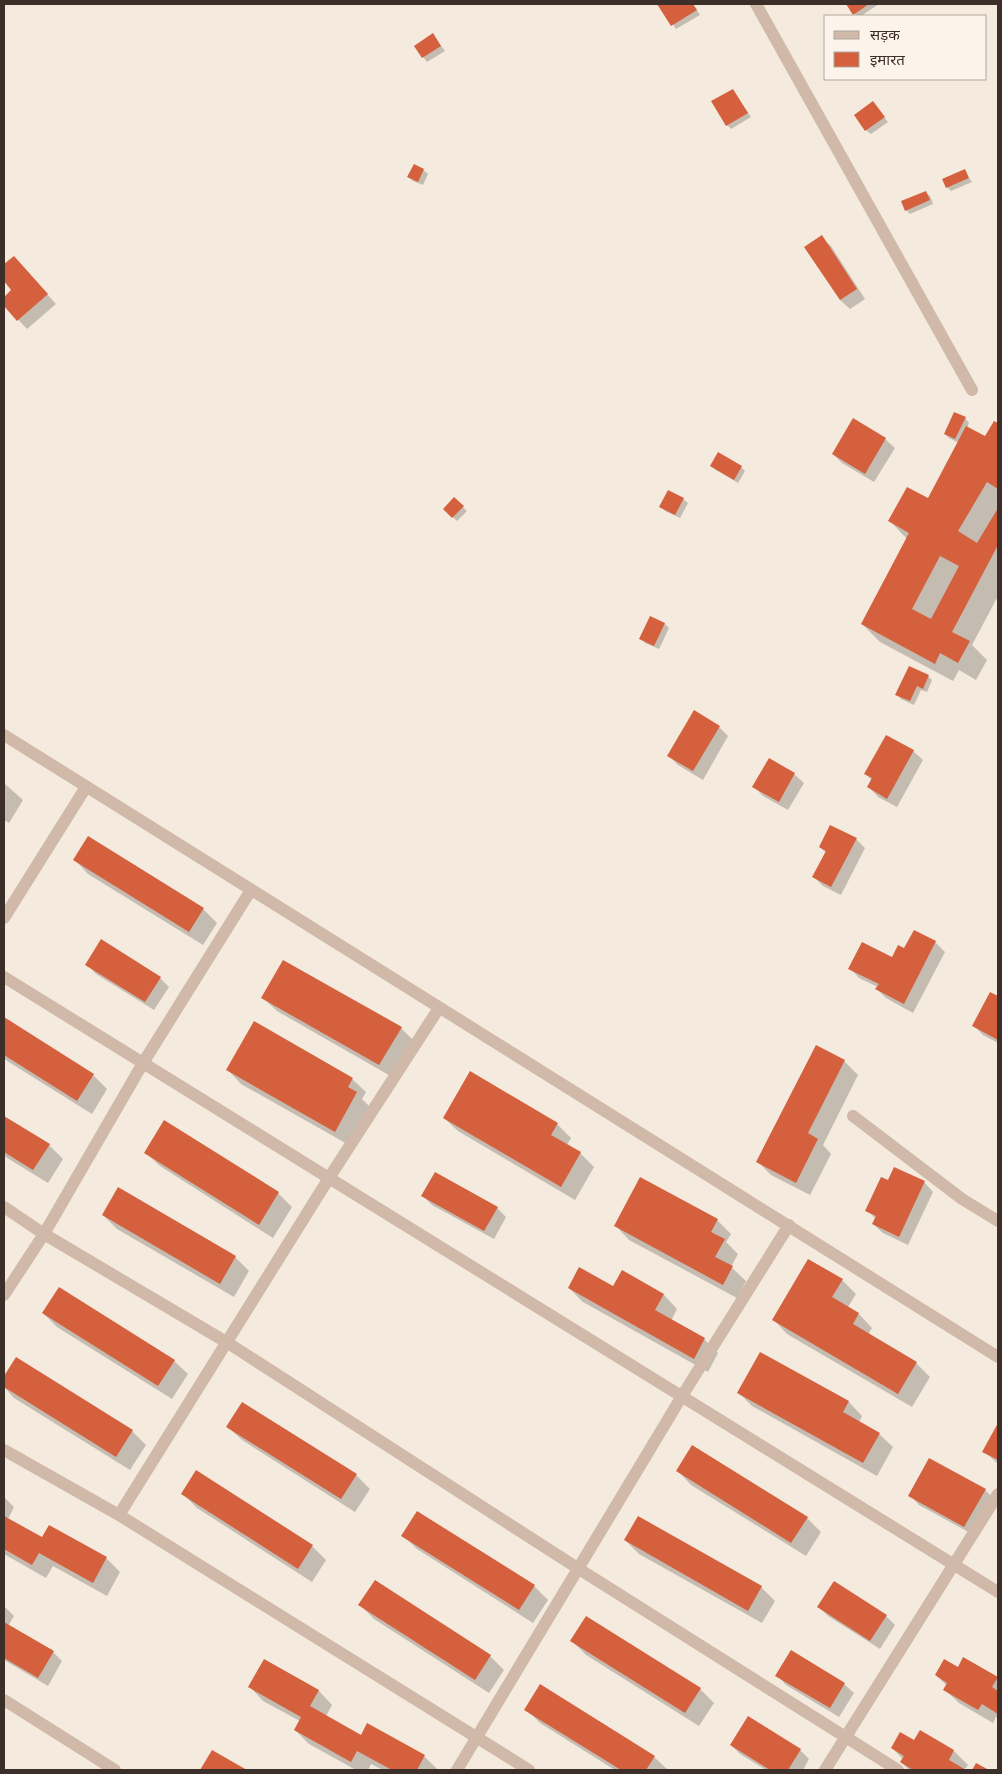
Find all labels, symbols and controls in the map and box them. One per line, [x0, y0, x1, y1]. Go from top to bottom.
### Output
legend [824, 15, 987, 80]
text: सड़क [870, 26, 900, 43]
text: इमारत [870, 51, 905, 68]

